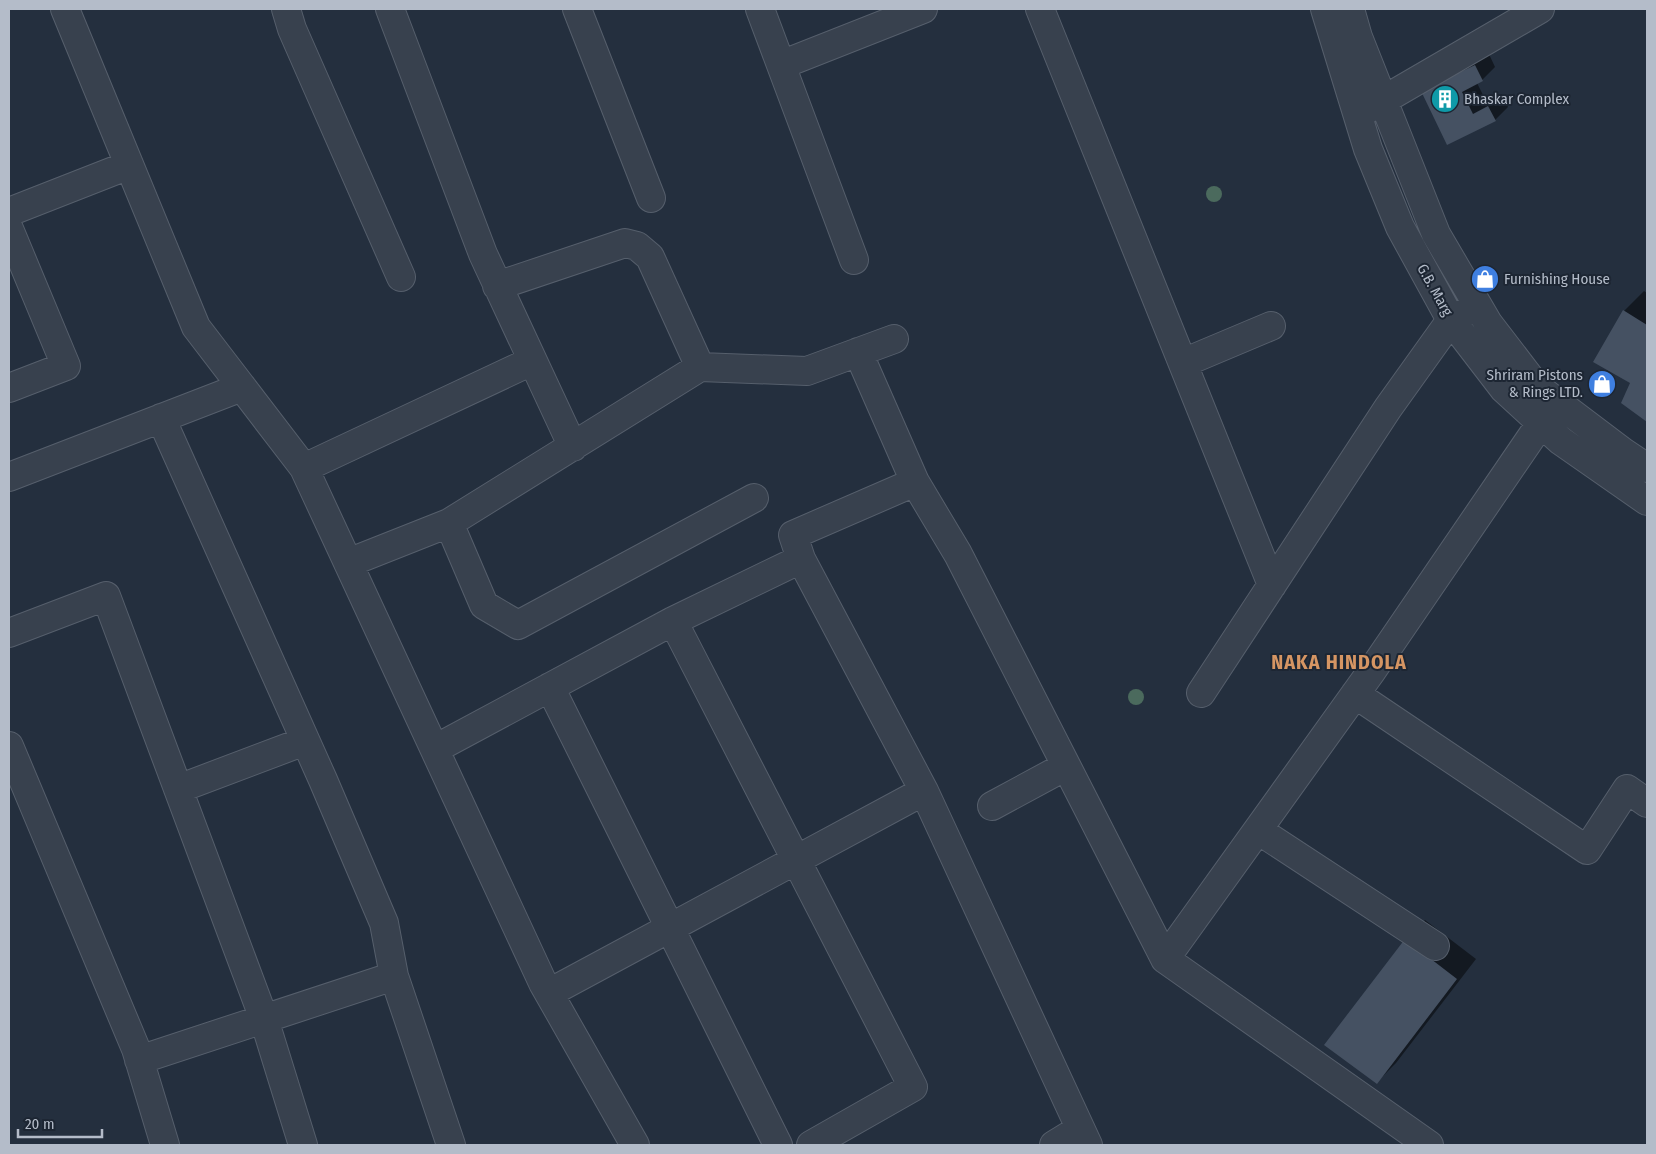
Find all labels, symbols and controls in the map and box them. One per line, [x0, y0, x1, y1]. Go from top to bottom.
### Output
building icon: Bhaskar Complex [1430, 84, 1460, 114]
place label: Bhaskar Complex [1464, 90, 1570, 108]
street label: G.B. Marg [1413, 261, 1457, 319]
shop icon: Furnishing House [1470, 264, 1500, 294]
place label: Furnishing House [1504, 270, 1610, 288]
place label: Shriram Pistons & Rings LTD. [1487, 366, 1583, 401]
shop icon: Shriram Pistons & Rings LTD. [1587, 369, 1617, 399]
district label: NAKA HINDOLA [1271, 650, 1407, 674]
scale bar [18, 1106, 101, 1138]
text: 20 m [25, 1115, 55, 1133]

